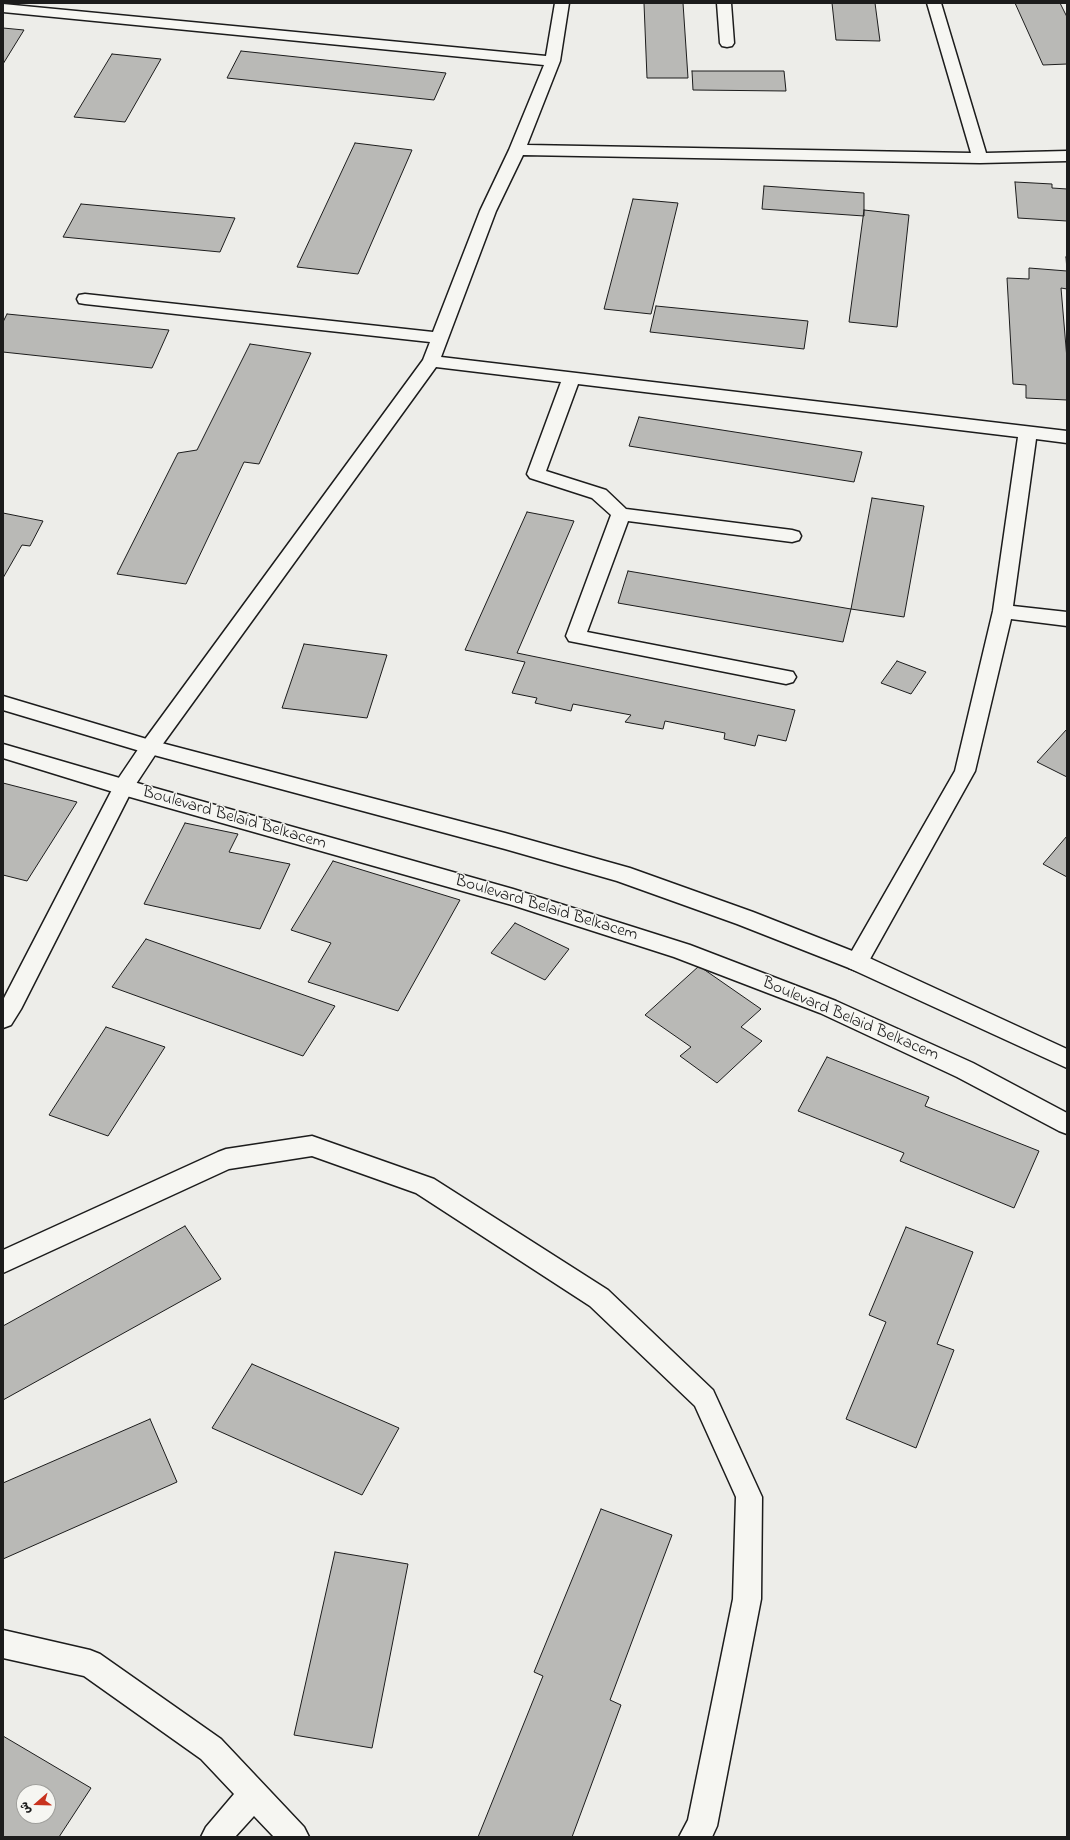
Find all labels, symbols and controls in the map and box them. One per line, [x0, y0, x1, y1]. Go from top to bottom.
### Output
street label: Boulevard Belaid Belkacem [140, 783, 328, 855]
street label: Boulevard Belaid Belkacem [452, 871, 640, 947]
street label: Boulevard Belaid Belkacem [759, 973, 941, 1067]
north arrow [16, 1784, 56, 1824]
text: ش [16, 1799, 35, 1816]

